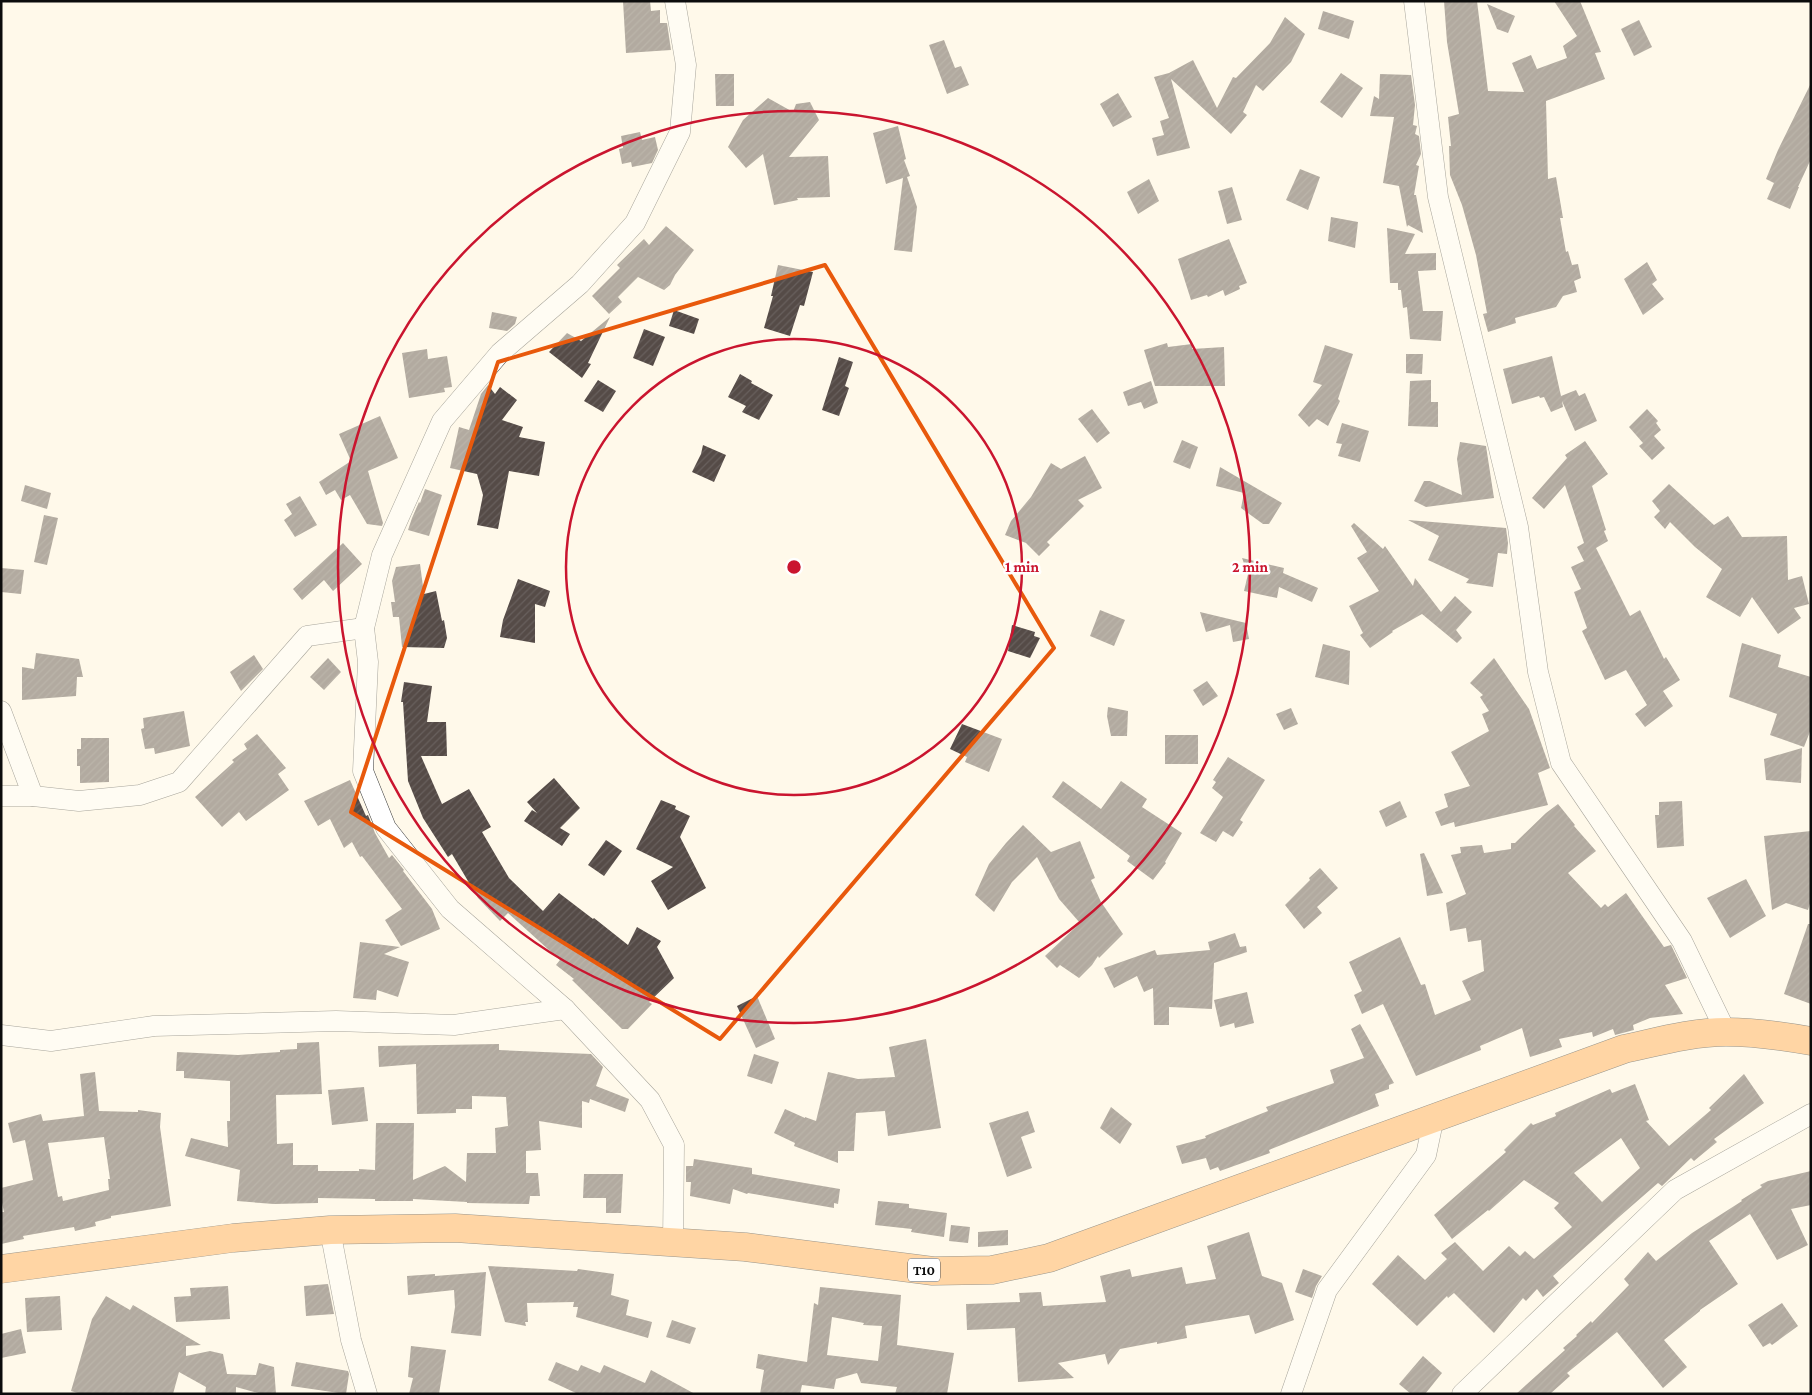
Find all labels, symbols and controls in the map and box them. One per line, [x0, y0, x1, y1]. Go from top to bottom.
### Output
centre of rings [785, 558, 803, 576]
text: 1 min [1005, 559, 1039, 575]
text: 2 min [1232, 559, 1268, 575]
road number: T10 [908, 1258, 940, 1282]

